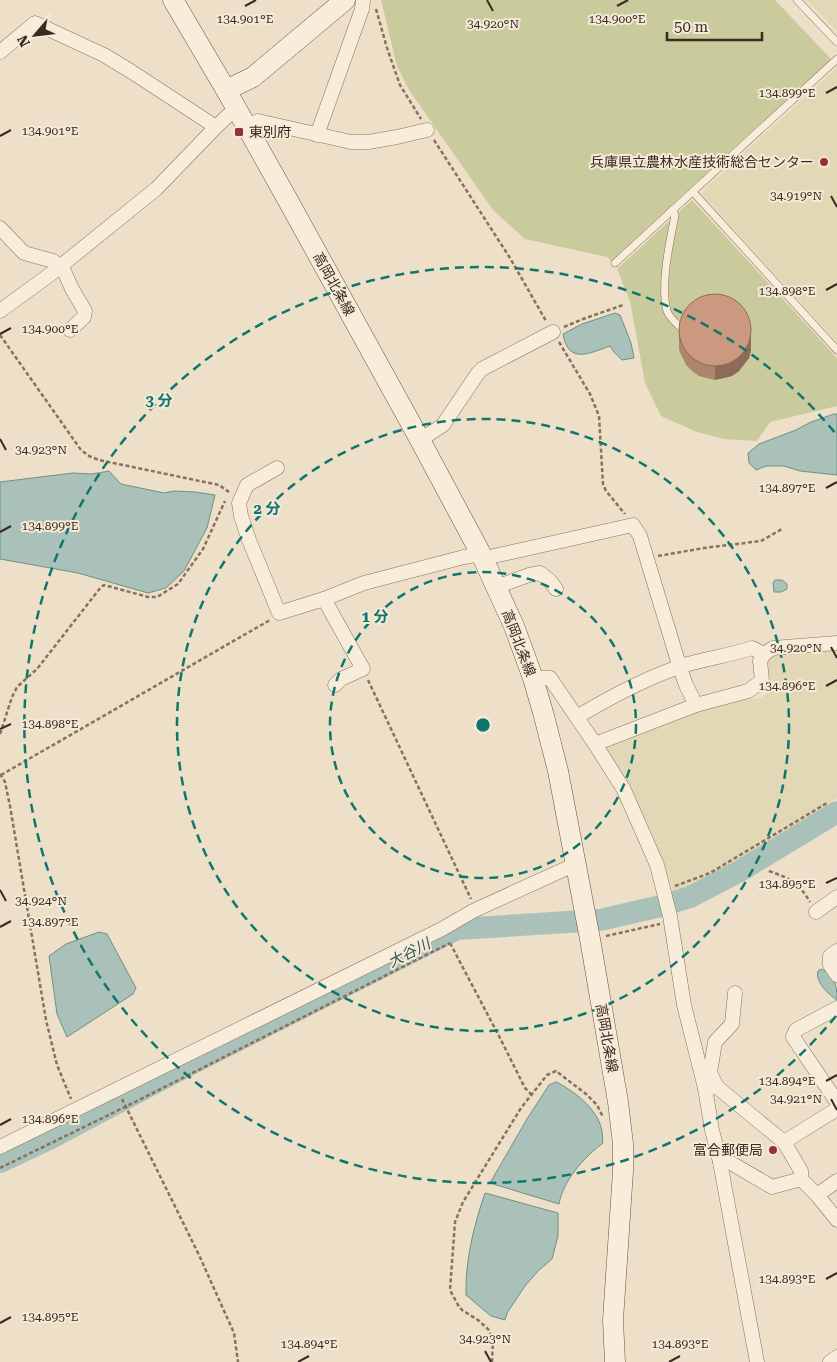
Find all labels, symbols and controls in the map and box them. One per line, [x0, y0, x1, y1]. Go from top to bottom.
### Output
north arrow [10, 10, 60, 60]
scale bar [667, 10, 762, 42]
text: 134.901°E [217, 12, 273, 26]
text: 134.900°E [589, 12, 645, 26]
text: 34.920°N [467, 17, 519, 31]
text: 50 m [674, 18, 709, 36]
text: N [14, 32, 33, 50]
text: 134.899°E [759, 86, 815, 100]
text: 134.901°E [22, 124, 78, 138]
place label: 東別府 [249, 124, 291, 140]
marker: 東別府 [233, 126, 245, 138]
place label: 兵庫県立農林水産技術総合センター [590, 154, 814, 170]
marker: 兵庫県立農林水産技術総合センター [818, 156, 830, 168]
text: 34.919°N [770, 189, 822, 203]
street label: 高岡北条線 [310, 250, 358, 318]
text: 134.898°E [759, 284, 815, 298]
text: 134.900°E [22, 322, 78, 336]
text: 3 分 [145, 392, 173, 410]
text: 34.923°N [15, 443, 67, 457]
text: 134.897°E [759, 481, 815, 495]
text: 2 分 [253, 500, 281, 518]
text: 134.899°E [22, 519, 78, 533]
street label: 高岡北条線 [499, 607, 539, 679]
text: 1 分 [361, 608, 389, 626]
text: 34.920°N [770, 641, 822, 655]
text: 134.896°E [759, 679, 815, 693]
centre of rings [474, 716, 492, 734]
text: 134.898°E [22, 717, 78, 731]
text: 134.895°E [759, 877, 815, 891]
text: 34.924°N [15, 894, 67, 908]
text: 134.897°E [22, 915, 78, 929]
water label: 大谷川 [385, 934, 435, 971]
street label: 高岡北条線 [593, 1002, 621, 1074]
text: 134.894°E [759, 1074, 815, 1088]
text: 34.921°N [770, 1092, 822, 1106]
text: 134.896°E [22, 1112, 78, 1126]
place label: 富合郵便局 [693, 1142, 763, 1158]
marker: 富合郵便局 [767, 1144, 779, 1156]
text: 134.893°E [759, 1272, 815, 1286]
text: 134.895°E [22, 1310, 78, 1324]
text: 34.923°N [459, 1332, 511, 1346]
text: 134.894°E [281, 1337, 337, 1351]
text: 134.893°E [652, 1337, 708, 1351]

